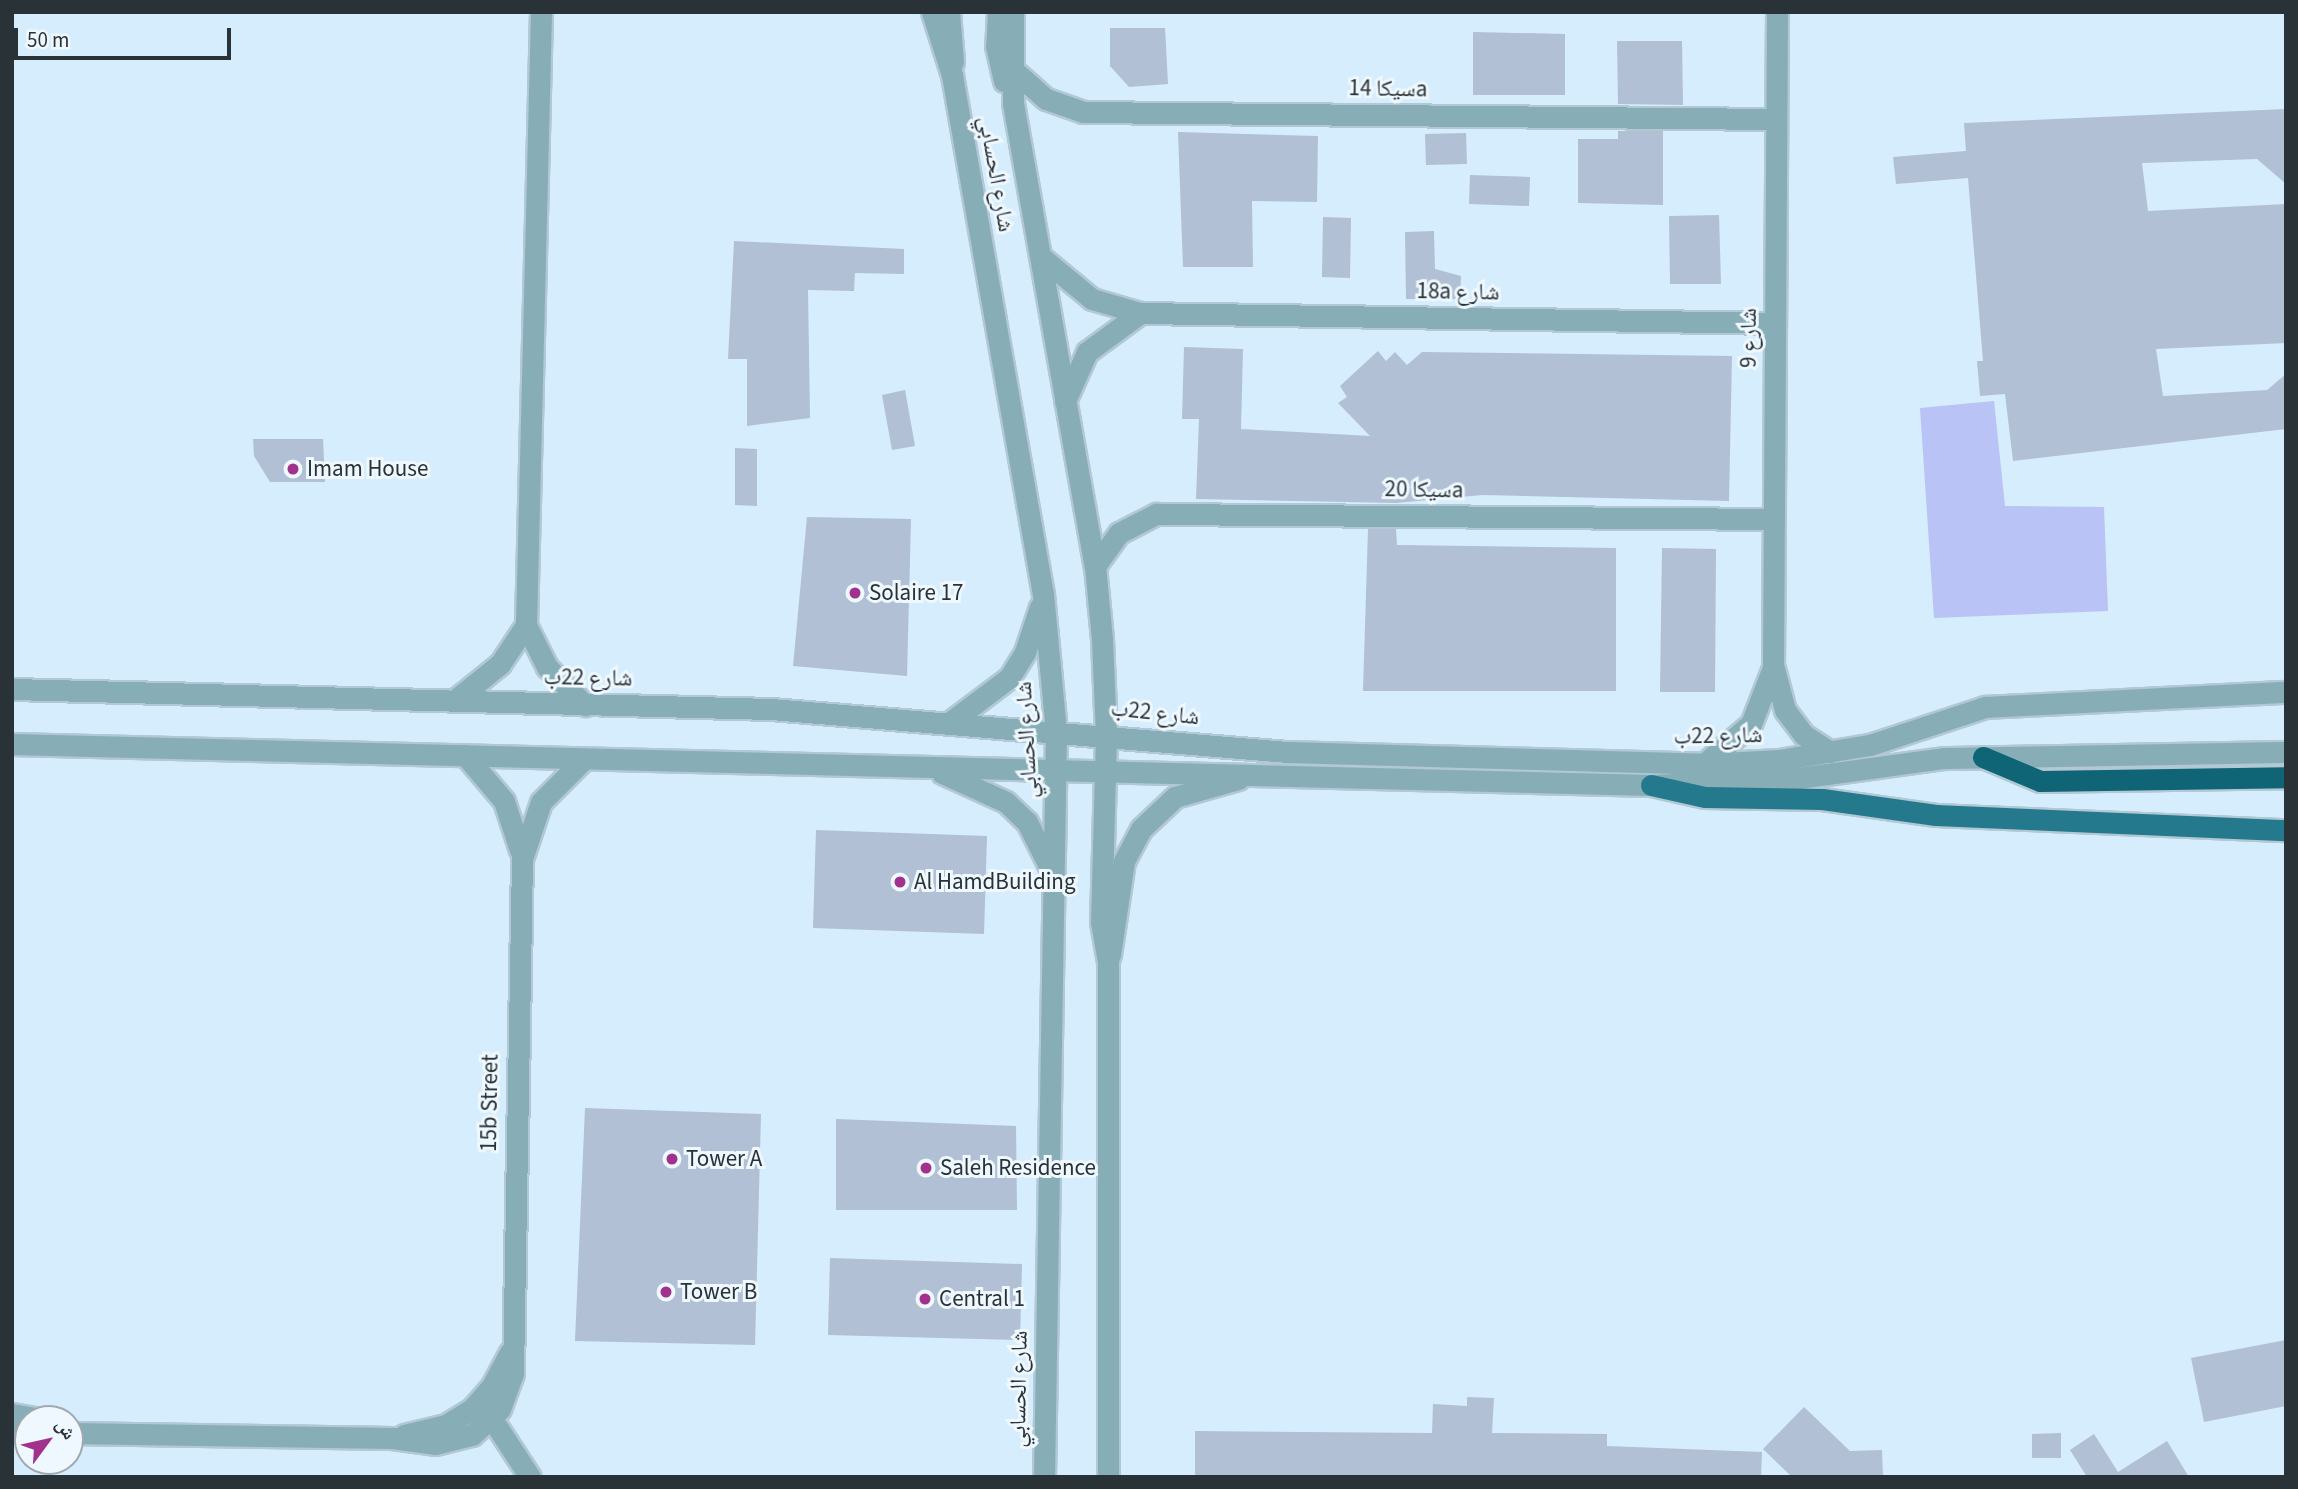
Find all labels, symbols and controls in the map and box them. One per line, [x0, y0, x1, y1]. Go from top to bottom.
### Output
scale bar [18, 14, 234, 58]
text: 50 m [27, 25, 69, 55]
street label: سيكا 14a [1348, 75, 1428, 103]
street label: شارع الحسابي [972, 114, 1020, 234]
street label: 18a شارع [1416, 277, 1500, 307]
street label: شارع 9 [1735, 308, 1763, 368]
place label: Imam House [307, 455, 428, 483]
marker: Imam House [285, 461, 301, 477]
street label: سيكا 20a [1384, 476, 1464, 504]
place label: Solaire 17 [869, 579, 963, 607]
marker: Solaire 17 [847, 585, 863, 601]
street label: شارع 22ب [543, 663, 633, 693]
street label: شارع الحسابي [1010, 681, 1044, 799]
street label: شارع 22ب [1109, 695, 1201, 731]
street label: شارع 22ب [1673, 721, 1763, 751]
place label: Al HamdBuilding [914, 868, 1076, 896]
marker: Al HamdBuilding [892, 874, 908, 890]
street label: 15b Street [475, 1054, 505, 1152]
place label: Tower A [686, 1145, 762, 1173]
marker: Tower A [664, 1151, 680, 1167]
place label: Saleh Residence [940, 1154, 1096, 1182]
marker: Saleh Residence [918, 1160, 934, 1176]
place label: Tower B [680, 1278, 757, 1306]
marker: Tower B [658, 1284, 674, 1300]
place label: Central 1 [939, 1285, 1025, 1313]
marker: Central 1 [917, 1291, 933, 1307]
street label: شارع الحسابي [1004, 1330, 1034, 1448]
north arrow [14, 1405, 84, 1475]
text: ش [49, 1414, 82, 1445]

